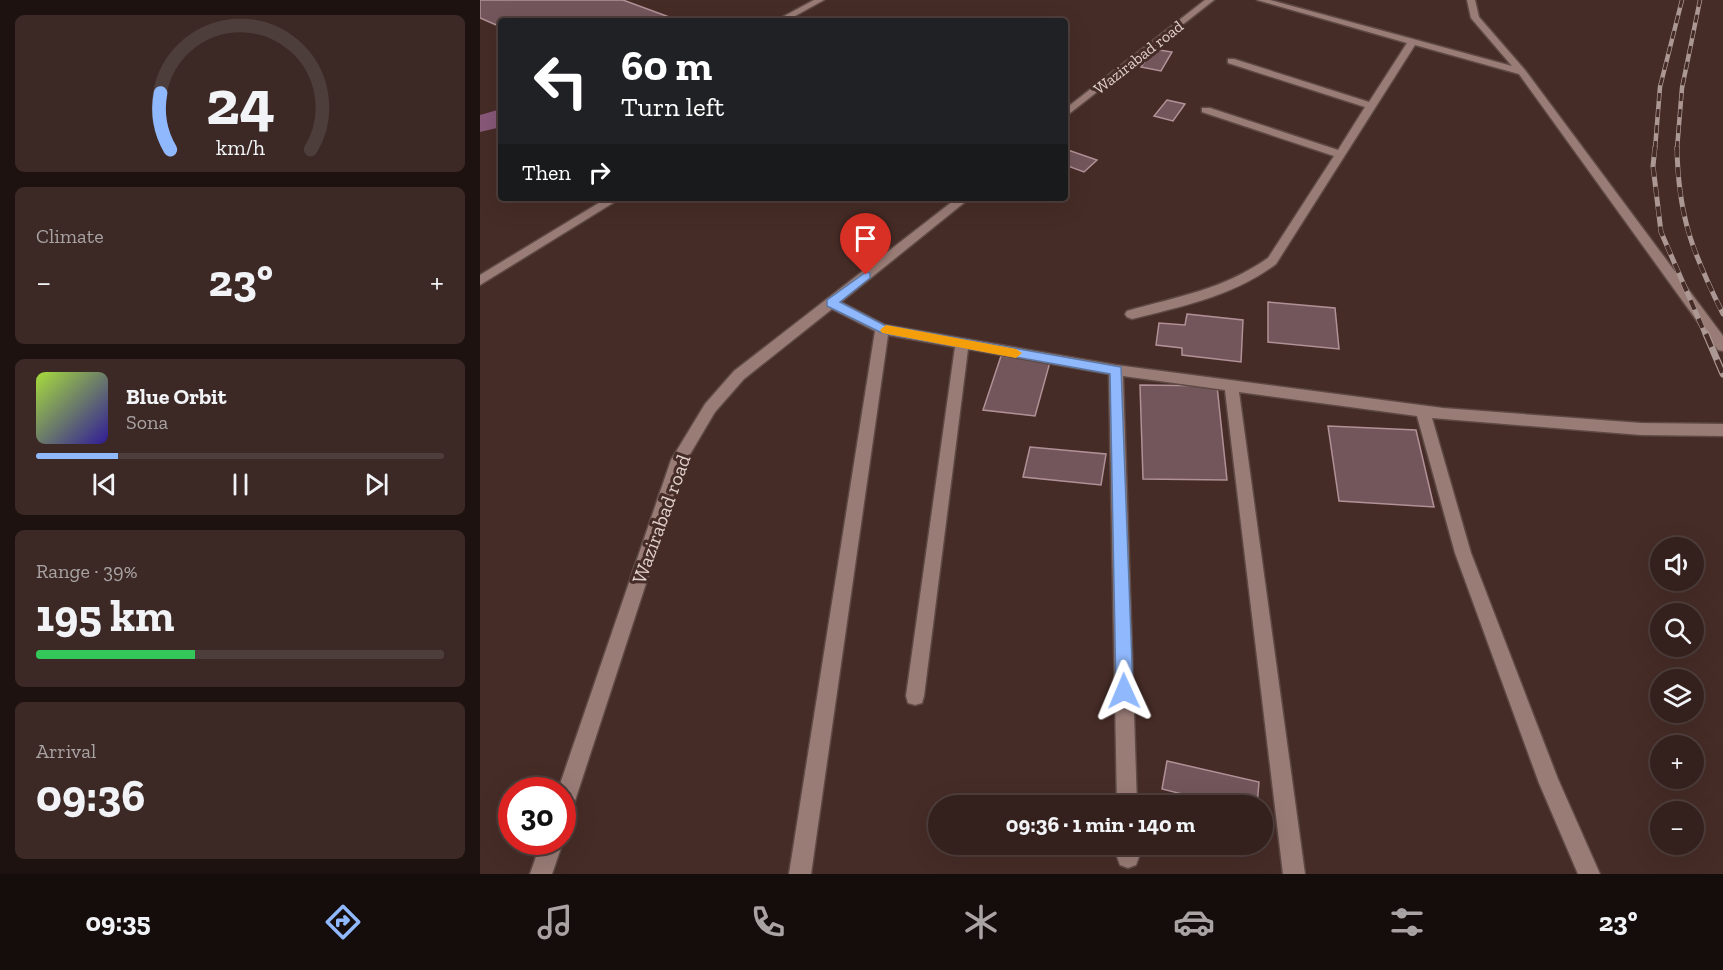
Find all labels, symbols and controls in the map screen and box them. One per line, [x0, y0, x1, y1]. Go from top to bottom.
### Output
street label: Wazirabad road [1090, 16, 1187, 98]
text: 60 m [621, 40, 712, 91]
icon: left [522, 42, 600, 120]
text: 24 [205, 66, 275, 141]
text: Turn left [621, 91, 724, 123]
text: km/h [216, 136, 264, 161]
icon: right [583, 156, 616, 189]
text: Then [522, 159, 571, 186]
pin [840, 213, 891, 275]
icon: arrive [849, 222, 882, 255]
text: Climate [36, 224, 104, 248]
text: 23° [209, 254, 273, 308]
text: − [36, 262, 51, 301]
text: + [430, 262, 444, 301]
text: Blue Orbit [126, 383, 226, 410]
text: Sona [126, 410, 168, 434]
street label: Wazirabad road [627, 451, 695, 587]
icon: previous [88, 468, 121, 501]
icon: pause [224, 468, 257, 501]
icon: next [360, 468, 393, 501]
map controls [1650, 537, 1704, 855]
button: sound [1650, 537, 1704, 591]
text: Range · 39% [36, 559, 137, 583]
text: 195 km [36, 589, 174, 643]
button: search [1650, 603, 1704, 657]
position arrow [1092, 659, 1156, 723]
button: layers [1650, 669, 1704, 723]
button: + [1650, 735, 1704, 789]
text: Arrival [36, 739, 96, 763]
text: 09:36 [36, 769, 145, 823]
speed limit sign: 30 [498, 777, 576, 855]
button: − [1650, 801, 1704, 855]
text: 09:36 · 1 min · 140 m [1006, 811, 1195, 838]
icon: directions [322, 901, 364, 943]
icon: music [534, 901, 576, 943]
icon: phone [747, 901, 789, 943]
icon: climate [960, 901, 1002, 943]
icon: car [1173, 901, 1215, 943]
icon: filters [1386, 901, 1428, 943]
text: 09:35 [85, 906, 151, 938]
text: 23° [1599, 906, 1637, 938]

